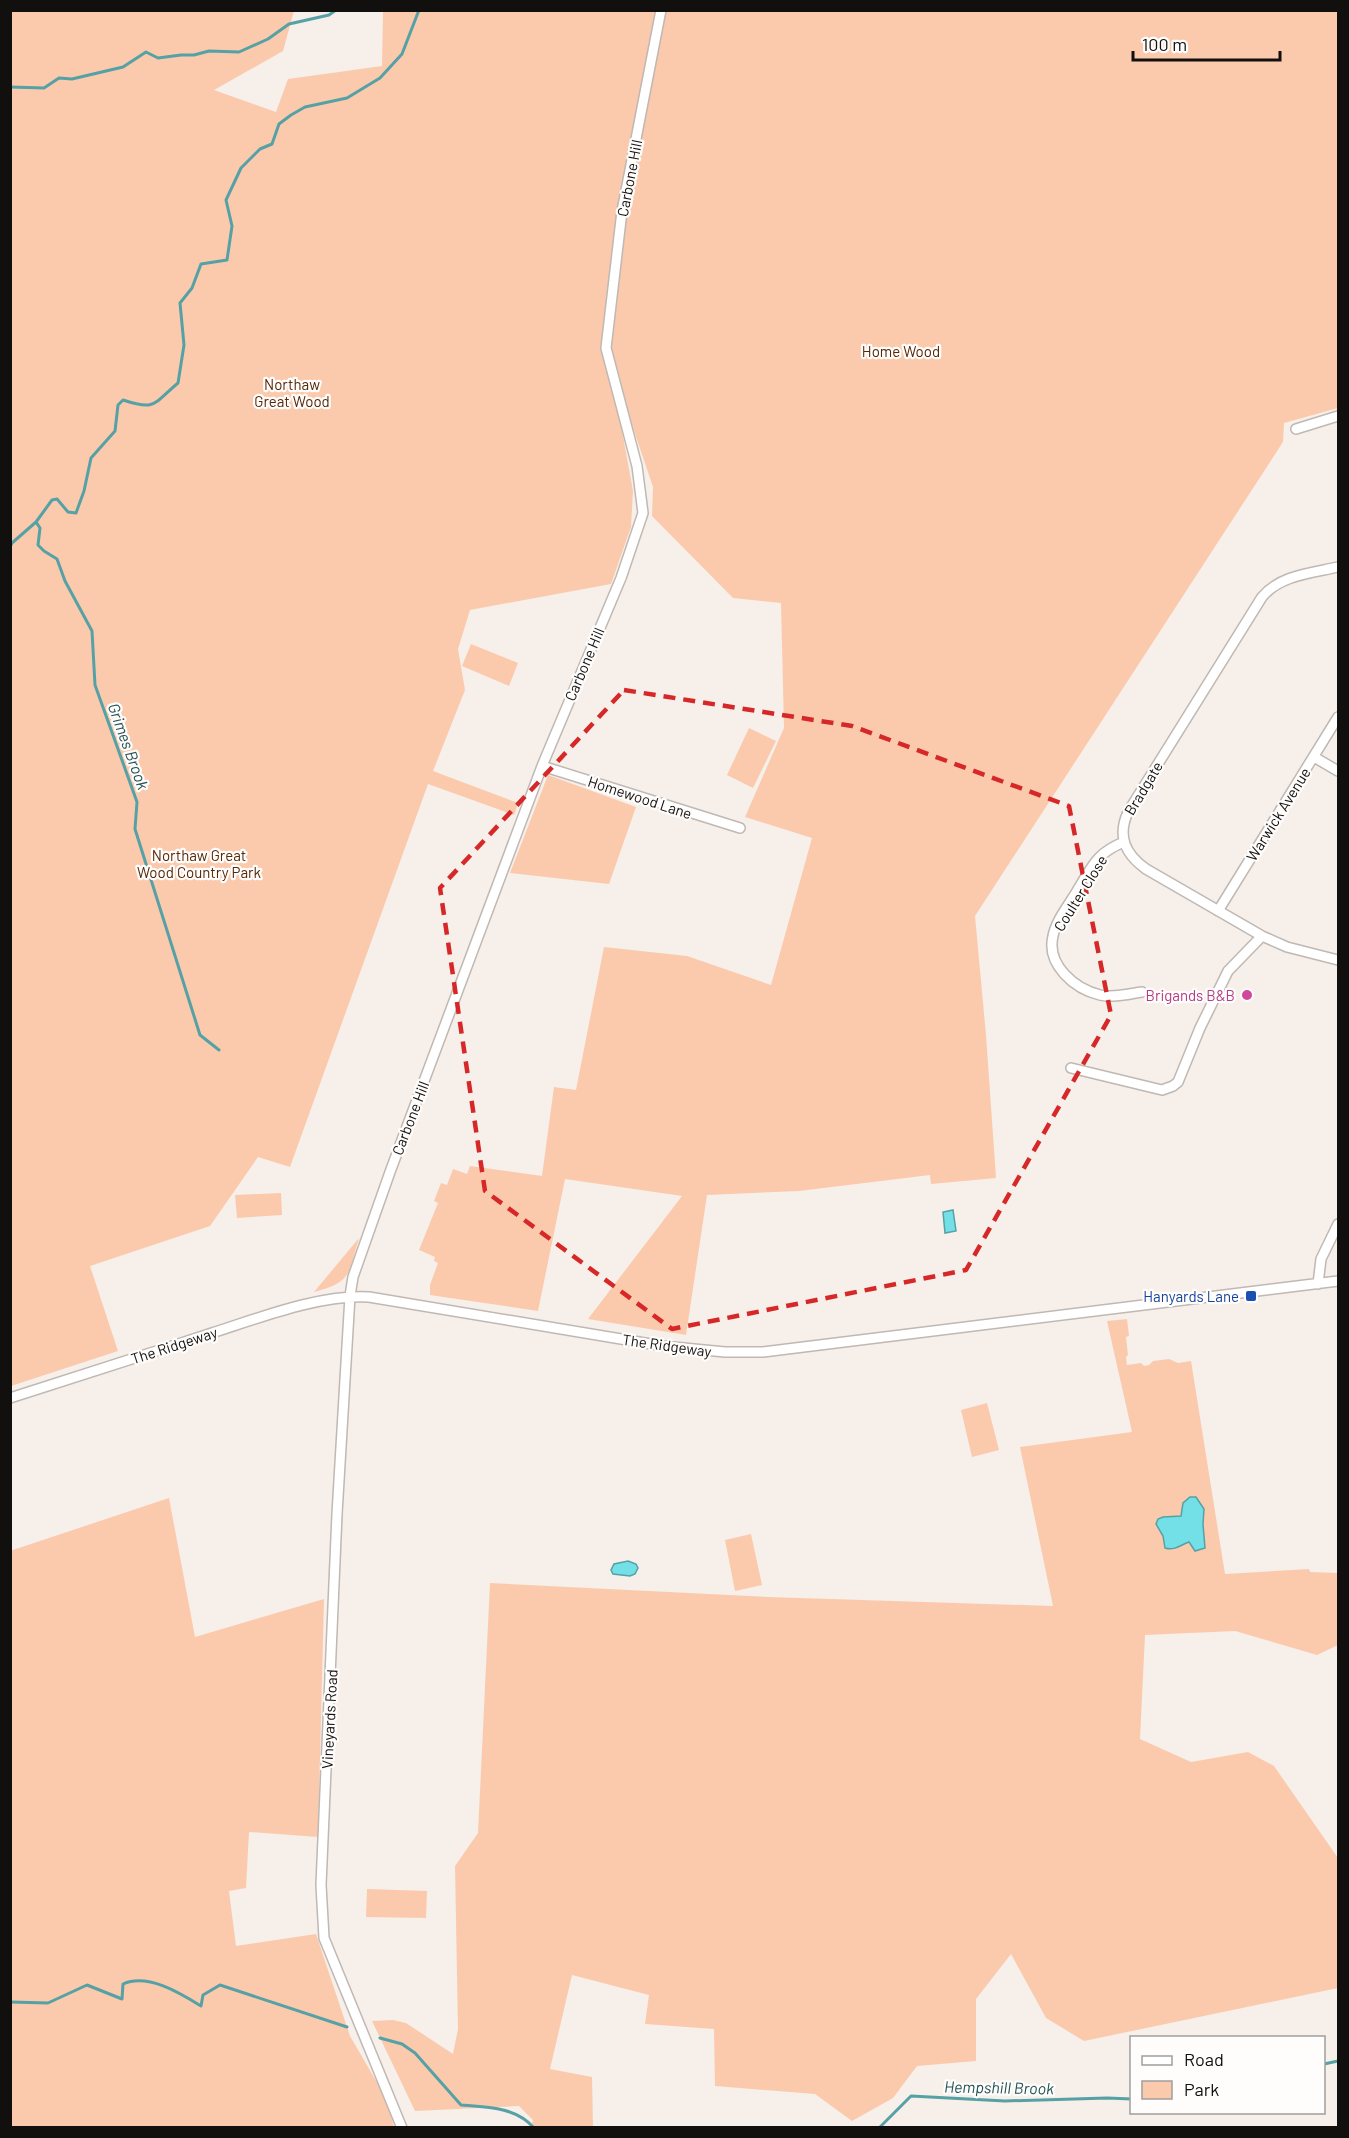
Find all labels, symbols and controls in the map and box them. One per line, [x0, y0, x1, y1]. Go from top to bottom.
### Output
scale bar [1133, 24, 1280, 62]
text: 100 m [1142, 33, 1187, 55]
street label: Carbone Hill [613, 138, 645, 218]
park label: Home Wood [862, 342, 940, 360]
park label: Northaw Great Wood [254, 375, 330, 410]
street label: Carbone Hill [560, 625, 608, 703]
water label: Grimes Brook [105, 700, 153, 792]
street label: Bradgate [1120, 758, 1166, 818]
street label: Warwick Avenue [1242, 764, 1314, 864]
street label: Homewood Lane [586, 772, 694, 822]
park label: Northaw Great Wood Country Park [137, 846, 262, 881]
street label: Coulter Close [1049, 852, 1111, 934]
place label: Brigands B&B [1146, 986, 1235, 1004]
marker: Brigands B&B [1240, 988, 1254, 1002]
street label: Carbone Hill [388, 1078, 432, 1158]
place label: Hanyards Lane [1143, 1287, 1239, 1305]
marker: Hanyards Lane [1244, 1289, 1258, 1303]
street label: The Ridgeway [129, 1323, 220, 1367]
street label: The Ridgeway [621, 1330, 713, 1360]
street label: Vineyards Road [317, 1669, 341, 1769]
legend [1130, 2036, 1325, 2114]
text: Road [1184, 2048, 1224, 2070]
water label: Hempshill Brook [944, 2077, 1054, 2097]
text: Park [1184, 2078, 1219, 2100]

